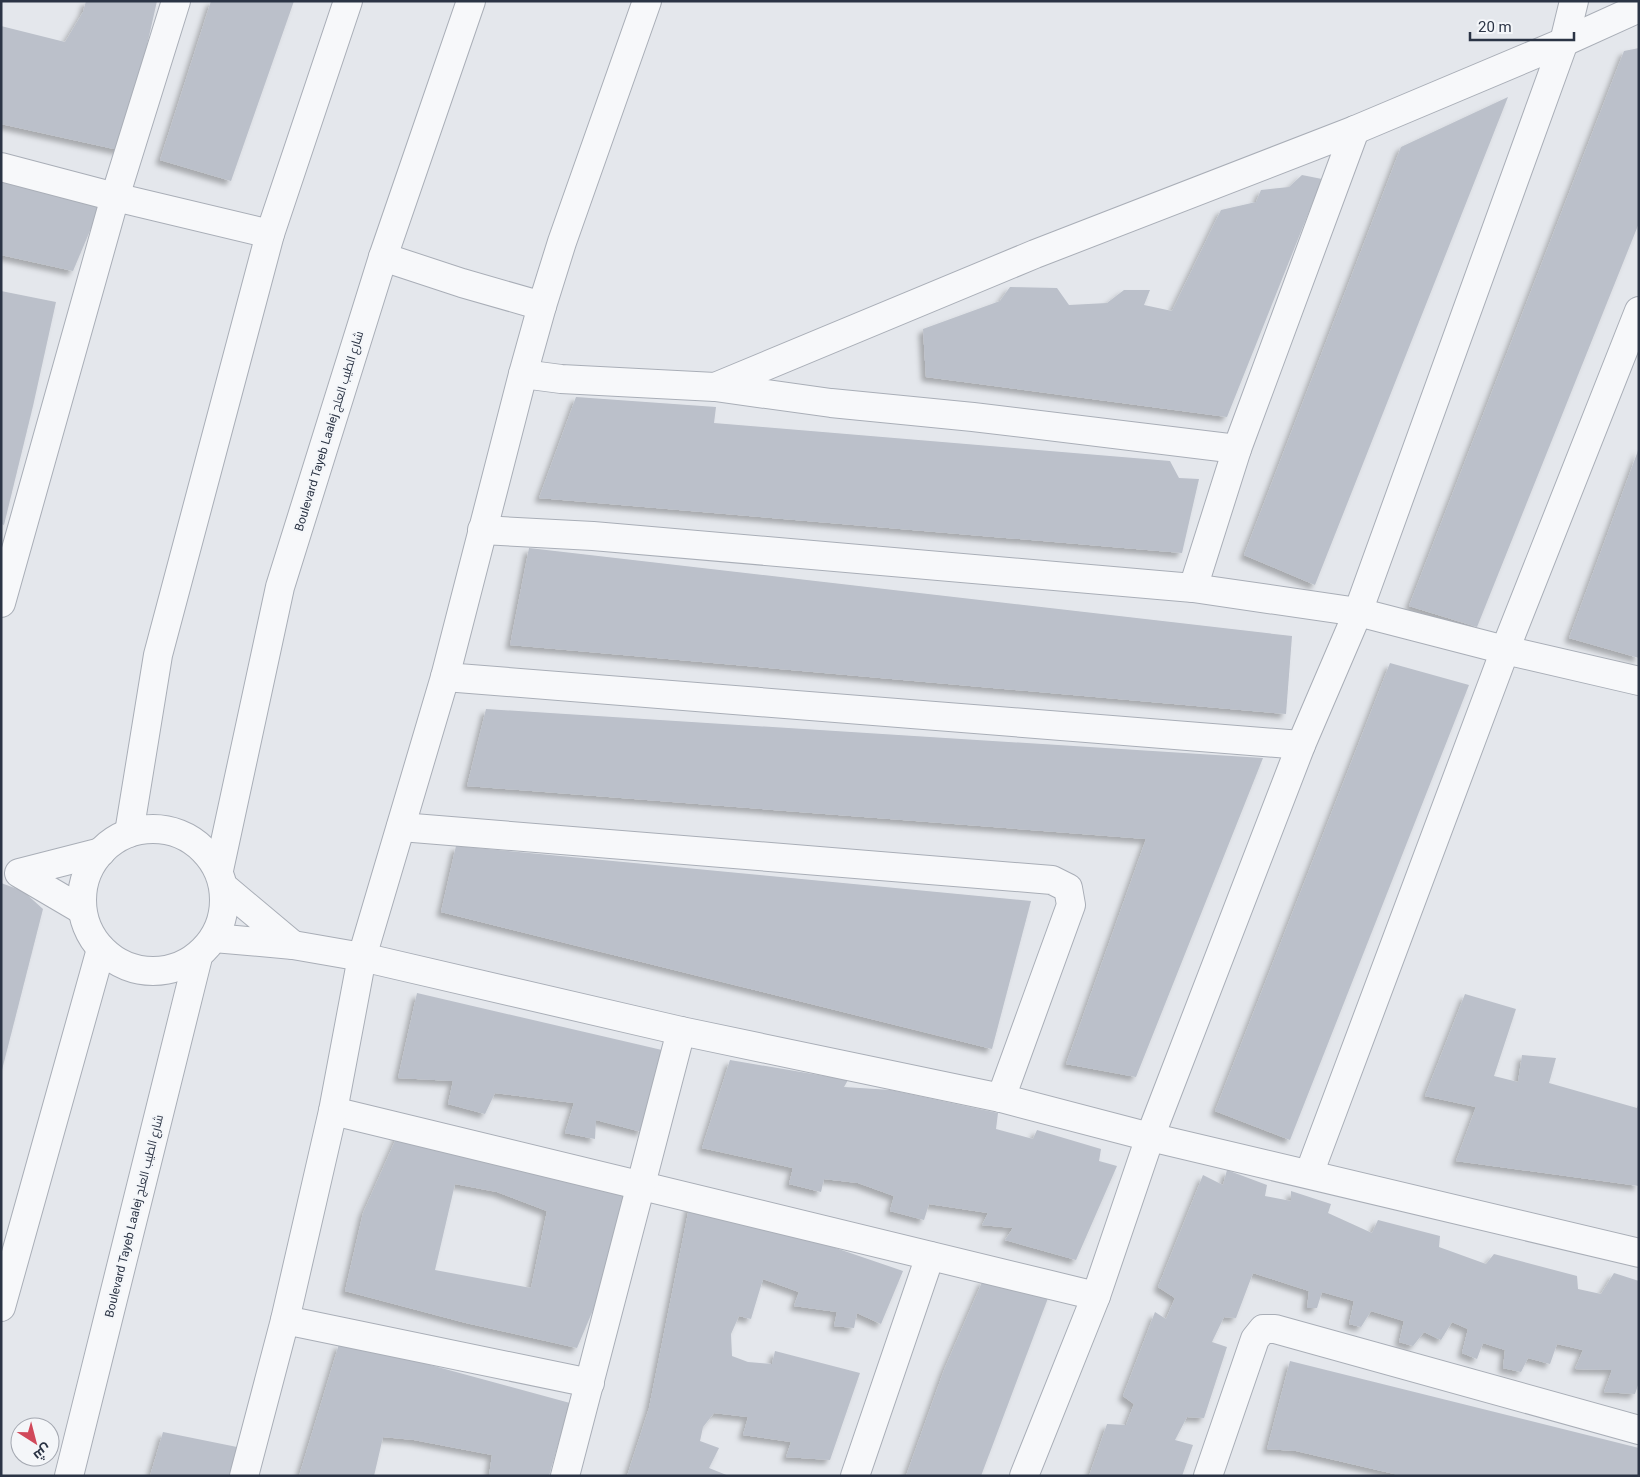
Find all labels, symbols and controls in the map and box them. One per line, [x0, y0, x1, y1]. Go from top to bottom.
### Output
scale bar [1470, 10, 1574, 42]
text: 20 m [1478, 18, 1512, 36]
street label: Boulevard Tayeb Laalej شارع الطيب العلج [292, 329, 367, 533]
street label: Boulevard Tayeb Laalej شارع الطيب العلج [102, 1113, 167, 1319]
north arrow [10, 1417, 60, 1467]
text: ش [30, 1440, 55, 1464]

